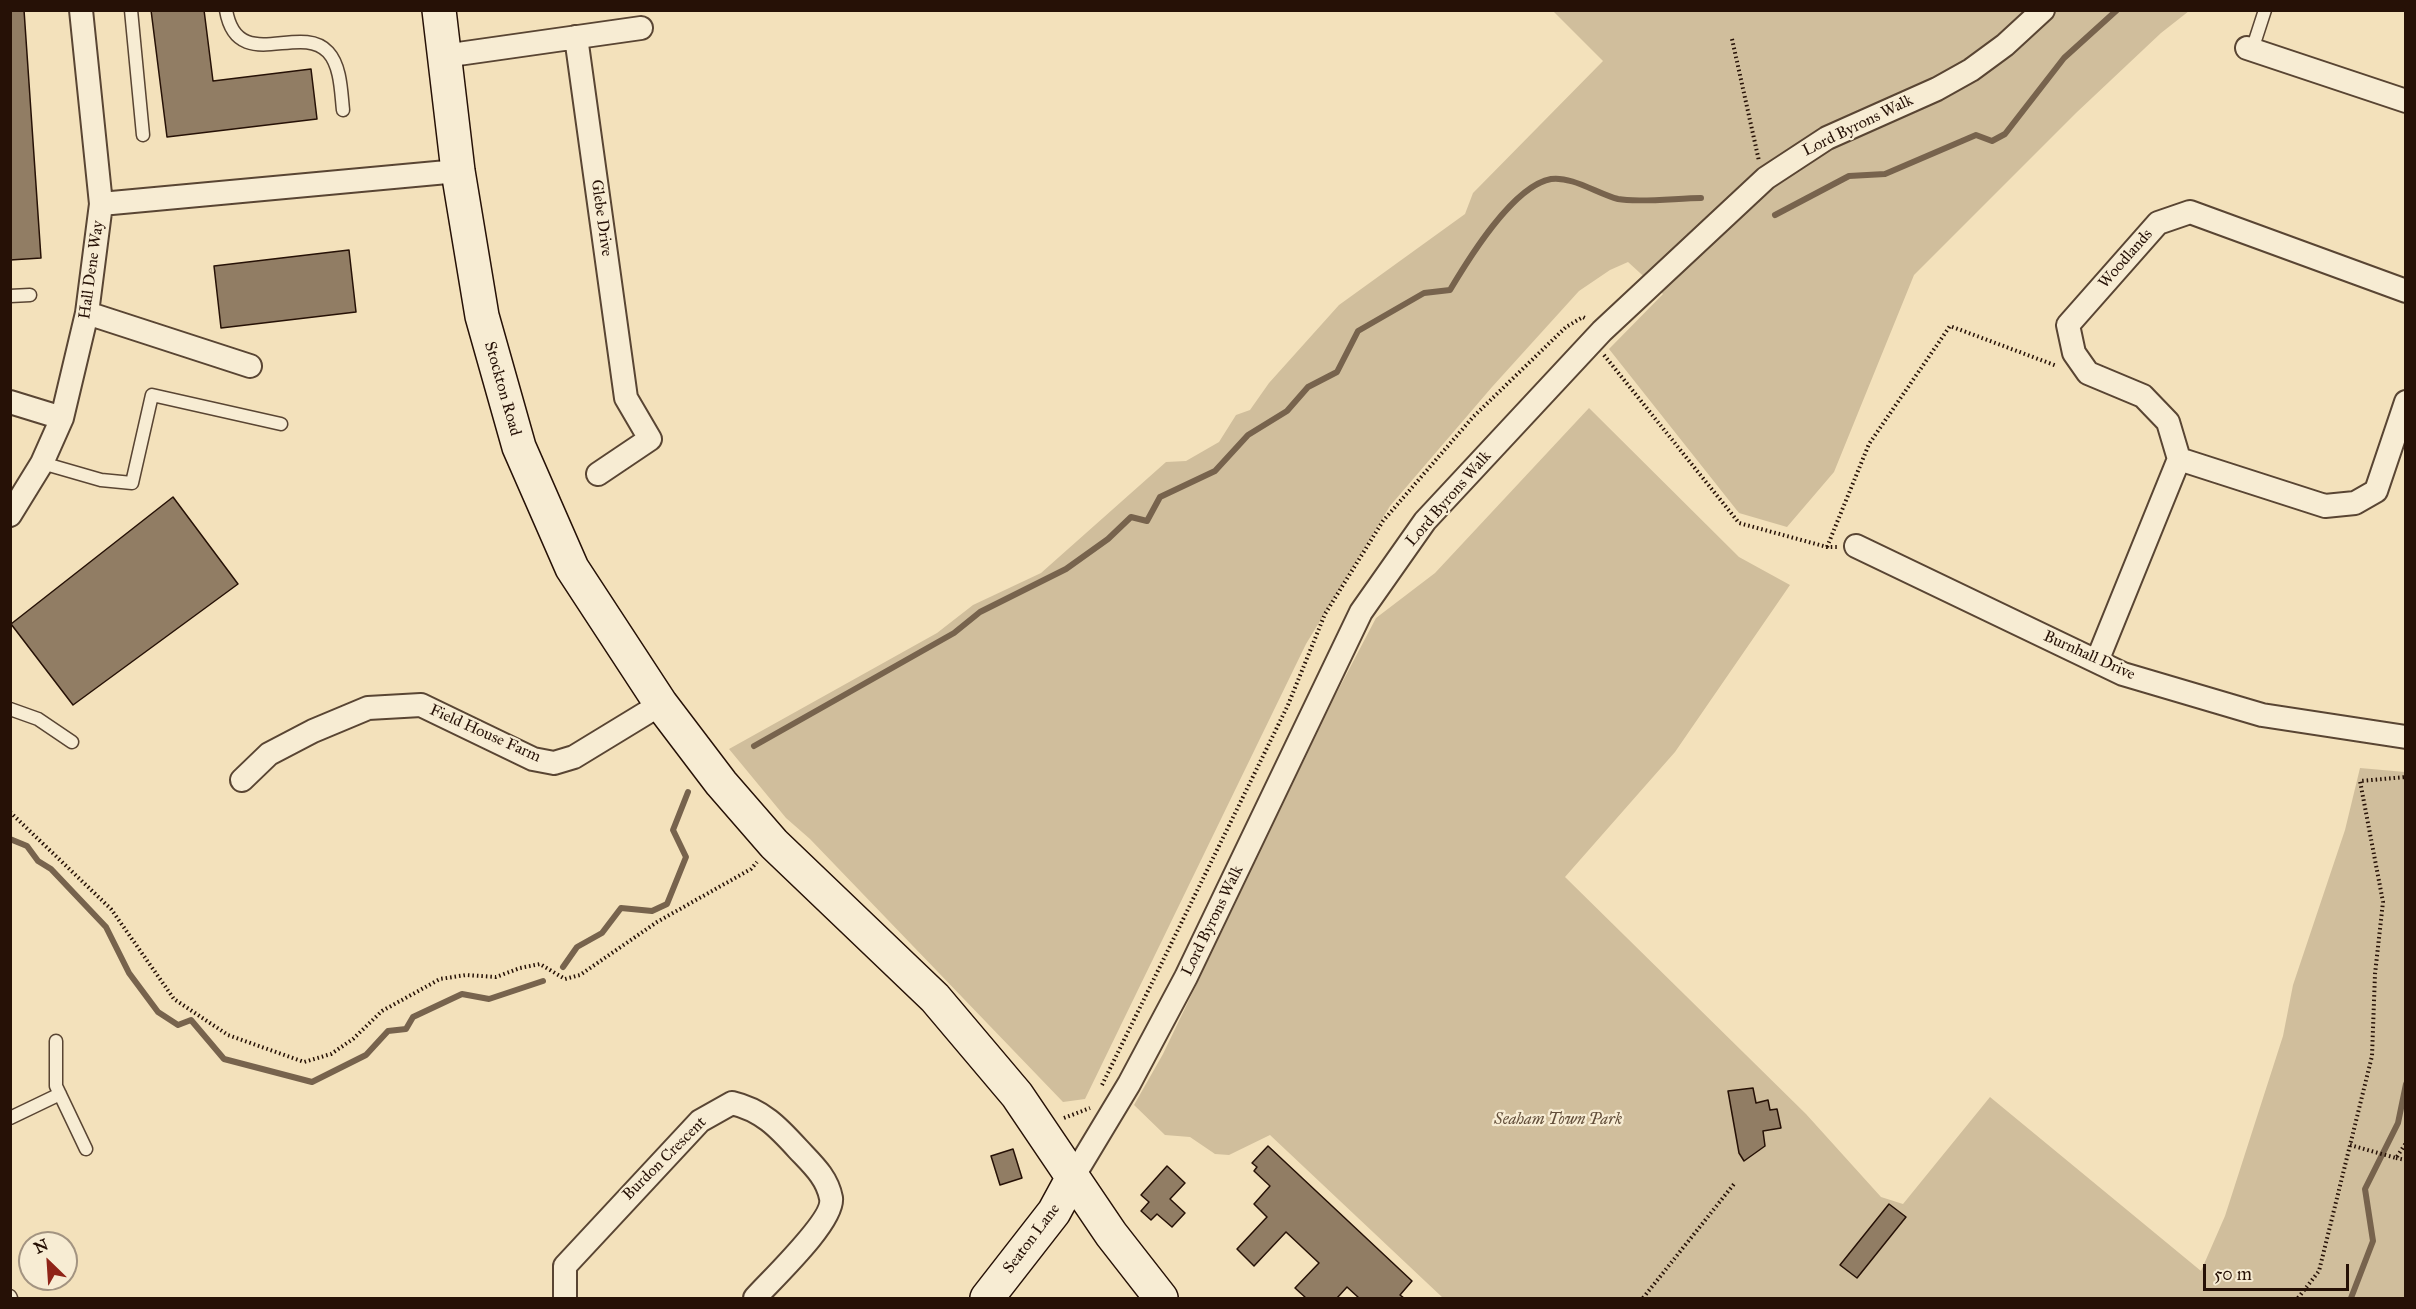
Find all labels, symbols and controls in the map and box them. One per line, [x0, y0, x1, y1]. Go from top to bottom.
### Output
street label: Lord Byrons Walk [1800, 91, 1916, 161]
street label: Glebe Drive [586, 178, 616, 258]
street label: Hall Dene Way [76, 220, 108, 320]
street label: Woodlands [2095, 225, 2157, 293]
street label: Stockton Road [479, 340, 525, 438]
street label: Lord Byrons Walk [1402, 447, 1496, 551]
street label: Burnhall Drive [2040, 627, 2138, 685]
street label: Field House Farm [426, 701, 544, 767]
street label: Lord Byrons Walk [1178, 863, 1248, 979]
park label: Seaham Town Park [1494, 1110, 1622, 1130]
street label: Burdon Crescent [619, 1113, 711, 1205]
street label: Seaton Lane [1000, 1200, 1064, 1278]
north arrow [18, 1231, 78, 1291]
text: N [31, 1235, 51, 1258]
scale bar [2206, 1252, 2352, 1290]
text: 50 m [2214, 1263, 2252, 1285]

